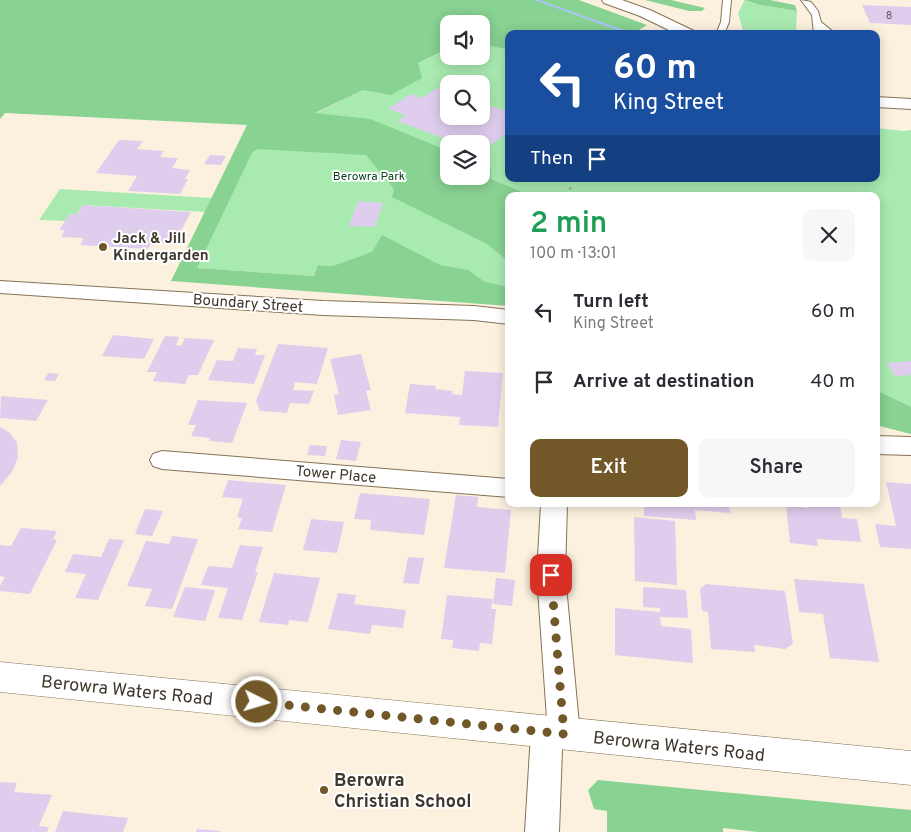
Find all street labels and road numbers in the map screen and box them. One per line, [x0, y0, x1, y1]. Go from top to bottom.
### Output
street label: Boundary Street [192, 291, 304, 318]
street label: Tower Place [295, 463, 377, 488]
street label: Berowra Waters Road [40, 671, 214, 712]
street label: Berowra Waters Road [592, 727, 766, 768]

